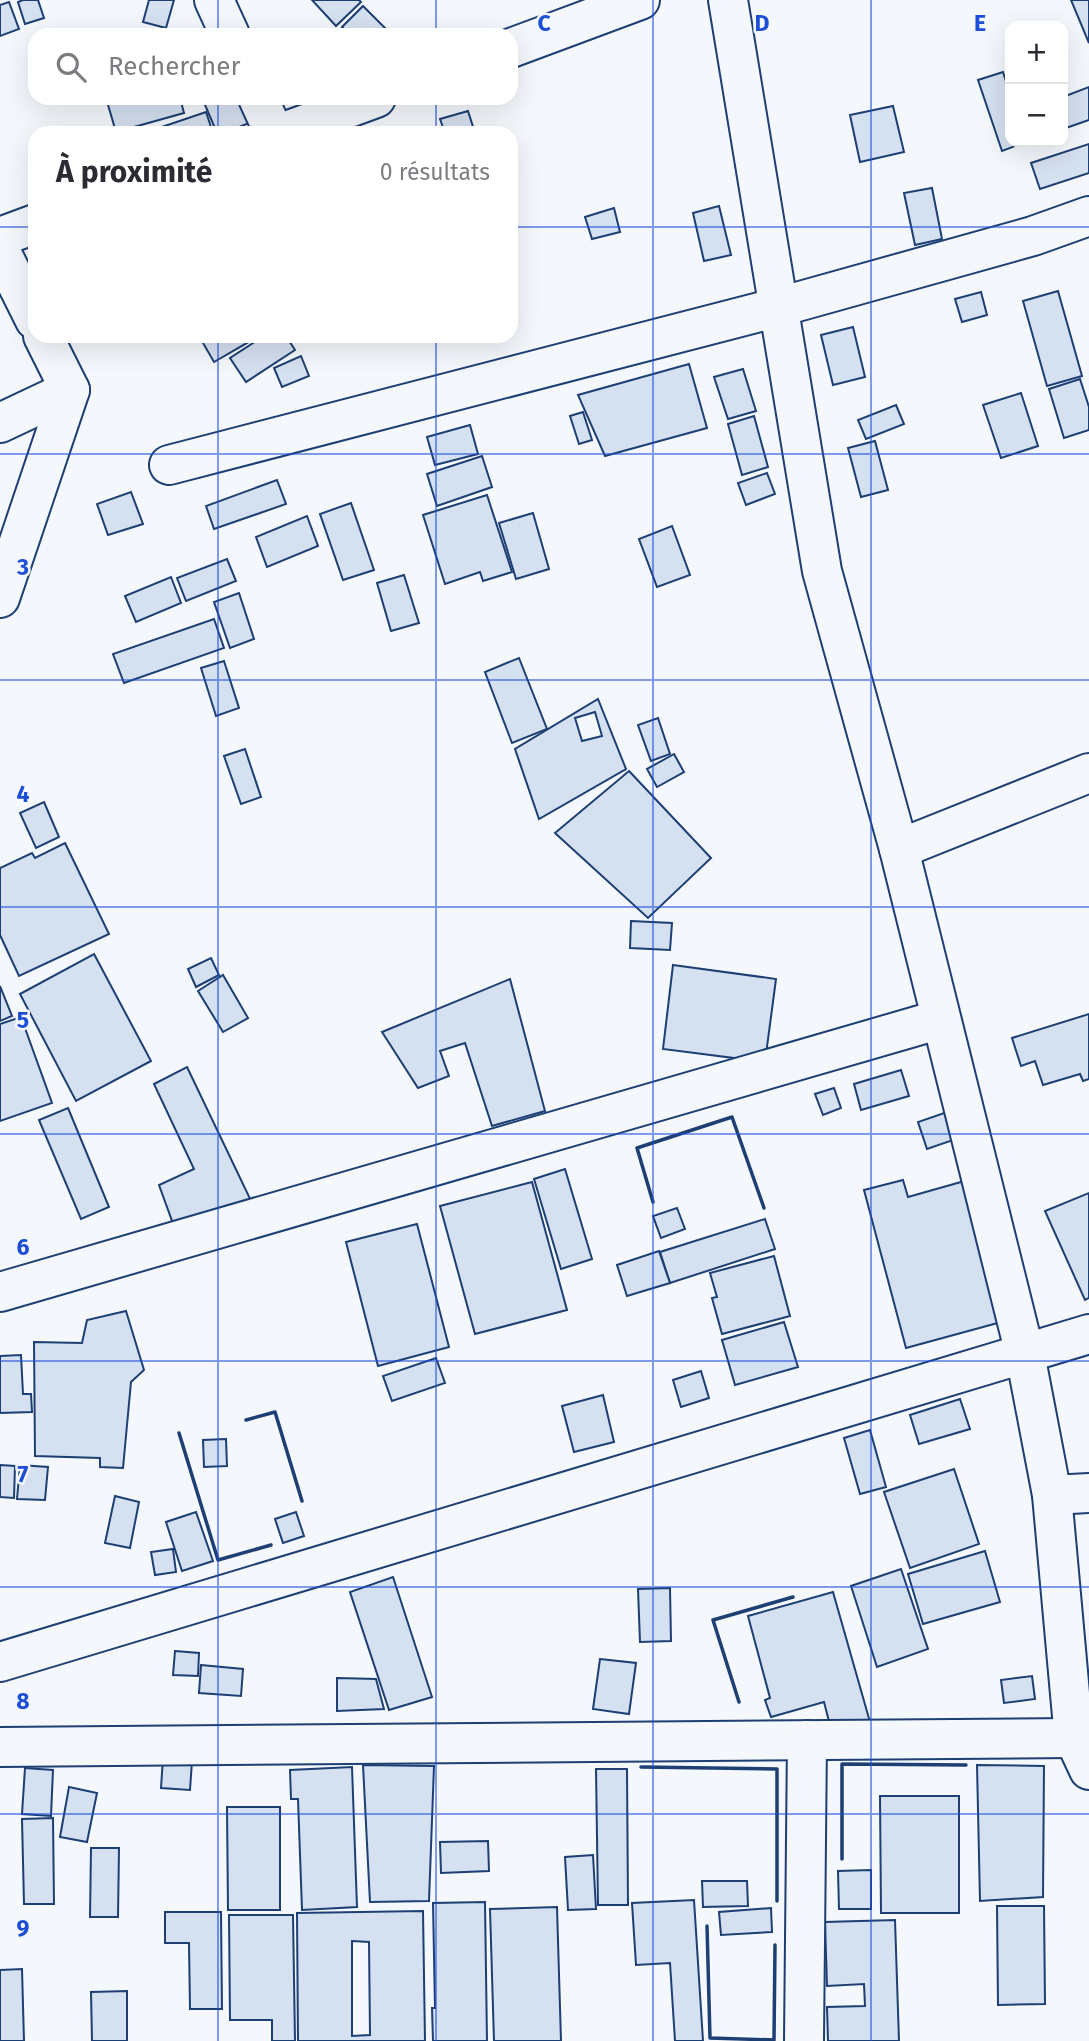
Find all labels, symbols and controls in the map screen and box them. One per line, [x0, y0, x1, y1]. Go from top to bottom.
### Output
text: C [537, 9, 551, 37]
text: D [755, 9, 770, 37]
text: E [974, 9, 986, 37]
map controls [1005, 21, 1068, 147]
button: + [1005, 21, 1068, 84]
search box [28, 28, 518, 105]
icon: search [52, 48, 90, 86]
text: Rechercher [108, 51, 240, 82]
button: − [1005, 84, 1068, 147]
text: À proximité [56, 154, 212, 190]
text: 0 résultats [380, 158, 490, 186]
text: 3 [16, 553, 29, 581]
text: 4 [17, 780, 30, 808]
text: 5 [17, 1006, 29, 1034]
text: 6 [17, 1233, 30, 1261]
text: 7 [18, 1460, 29, 1488]
text: 8 [16, 1687, 30, 1715]
text: 9 [17, 1914, 30, 1942]

